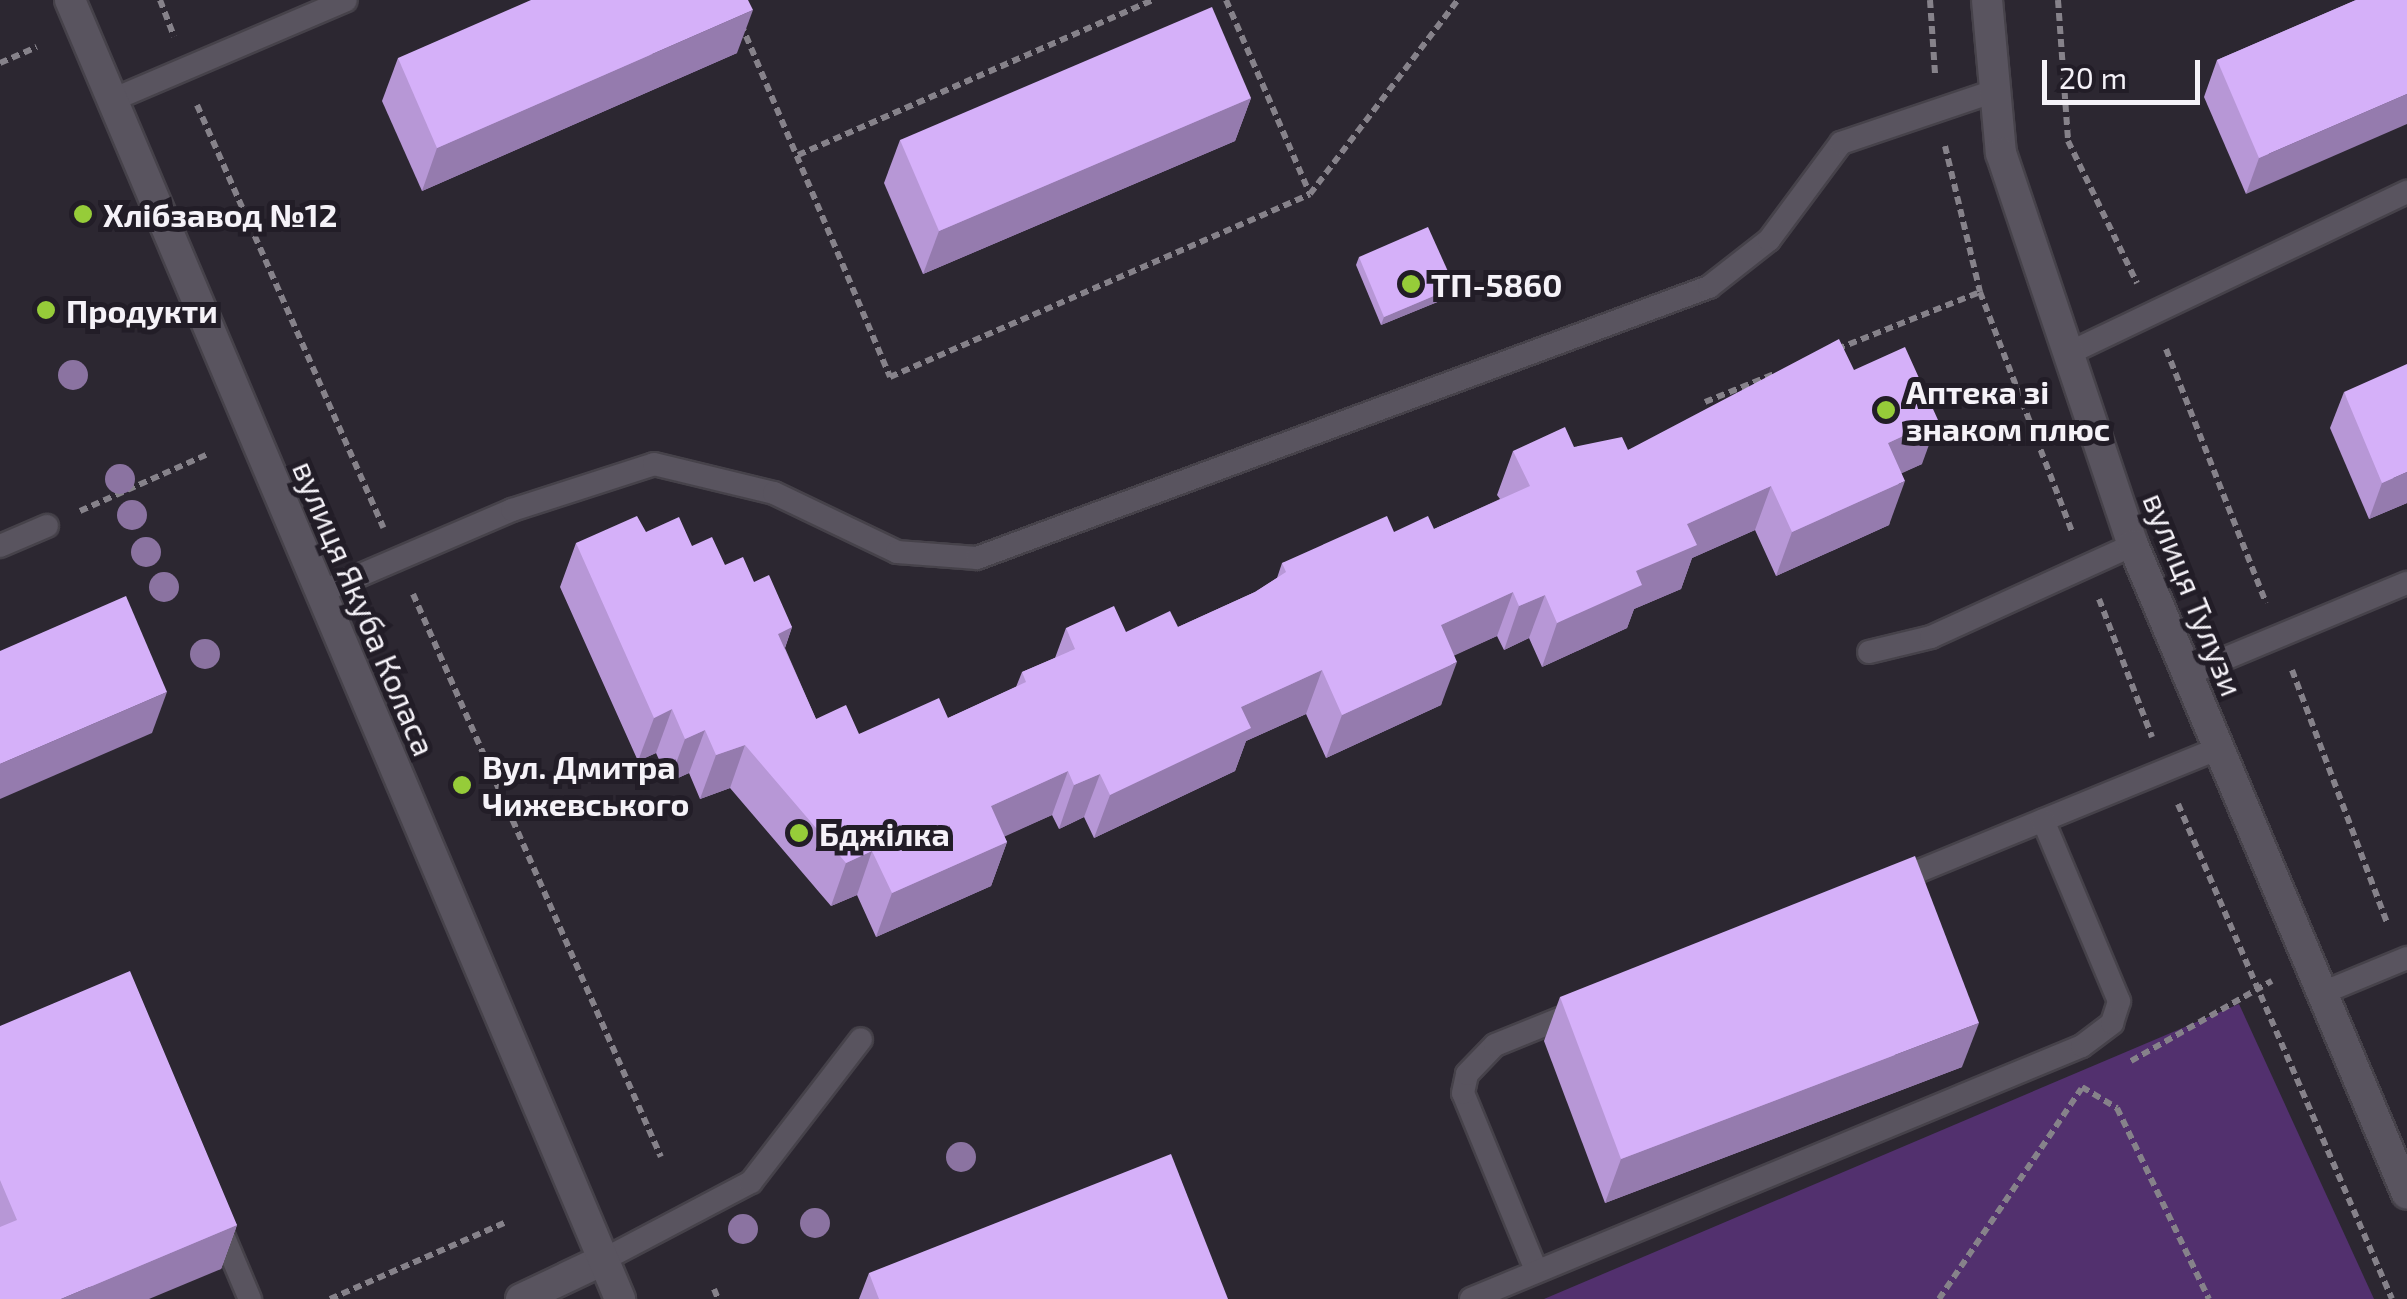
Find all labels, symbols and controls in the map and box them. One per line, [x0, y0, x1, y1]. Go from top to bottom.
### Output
scale bar [2047, 40, 2204, 102]
text: 20 m [2059, 59, 2127, 95]
place label: Хлібзавод №12 [103, 195, 337, 233]
marker: Хлібзавод №12 [72, 203, 94, 225]
place label: ТП-5860 [1431, 265, 1562, 303]
marker: ТП-5860 [1400, 273, 1422, 295]
place label: Продукти [66, 291, 218, 329]
marker: Продукти [35, 299, 57, 321]
place label: Аптека зі знаком плюс [1906, 373, 2110, 448]
marker: Аптека зі знаком плюс [1875, 399, 1897, 421]
street label: вулиця Якуба Коласа [285, 455, 445, 761]
street label: вулиця Тулузи [2136, 487, 2252, 701]
place label: Вул. Дмитра Чижевського [482, 748, 689, 823]
marker: Вул. Дмитра Чижевського [451, 774, 473, 796]
place label: Бджілка [819, 814, 950, 852]
marker: Бджілка [788, 822, 810, 844]

